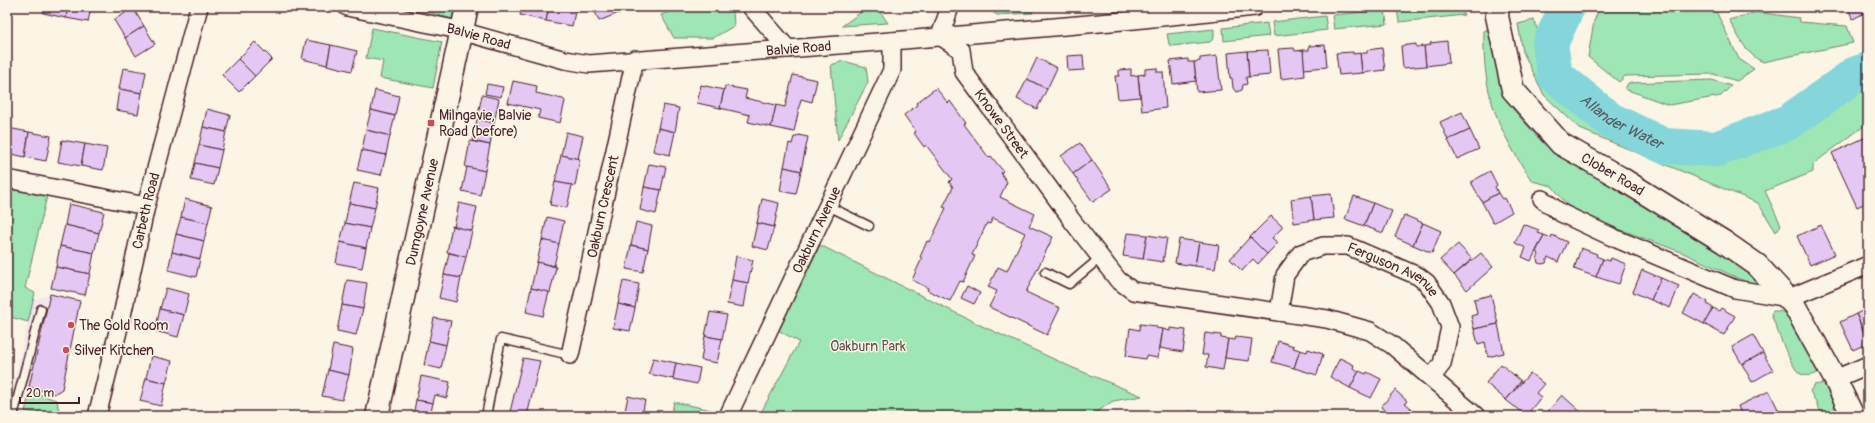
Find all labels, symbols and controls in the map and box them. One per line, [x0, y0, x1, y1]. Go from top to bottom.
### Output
street label: Balvie Road [445, 19, 513, 53]
street label: Balvie Road [765, 37, 832, 59]
street label: Knowe Street [971, 86, 1033, 162]
water label: Allander Water [1576, 90, 1668, 154]
place label: Milngavie, Balvie Road (before) [439, 107, 532, 140]
marker: Milngavie, Balvie Road (before) [426, 118, 436, 128]
street label: Clober Road [1578, 149, 1648, 199]
street label: Oakburn Crescent [583, 153, 622, 260]
street label: Dumgoyne Avenue [402, 157, 442, 267]
street label: Carbeth Road [128, 170, 163, 251]
street label: Oakburn Avenue [788, 184, 844, 276]
street label: Ferguson Avenue [1345, 238, 1442, 300]
place label: The Gold Room [79, 317, 168, 334]
marker: The Gold Room [66, 320, 76, 330]
park label: Oakburn Park [830, 338, 906, 355]
place label: Silver Kitchen [74, 342, 154, 359]
marker: Silver Kitchen [61, 345, 71, 355]
scale bar [20, 379, 79, 405]
text: 20 m [26, 386, 55, 401]

